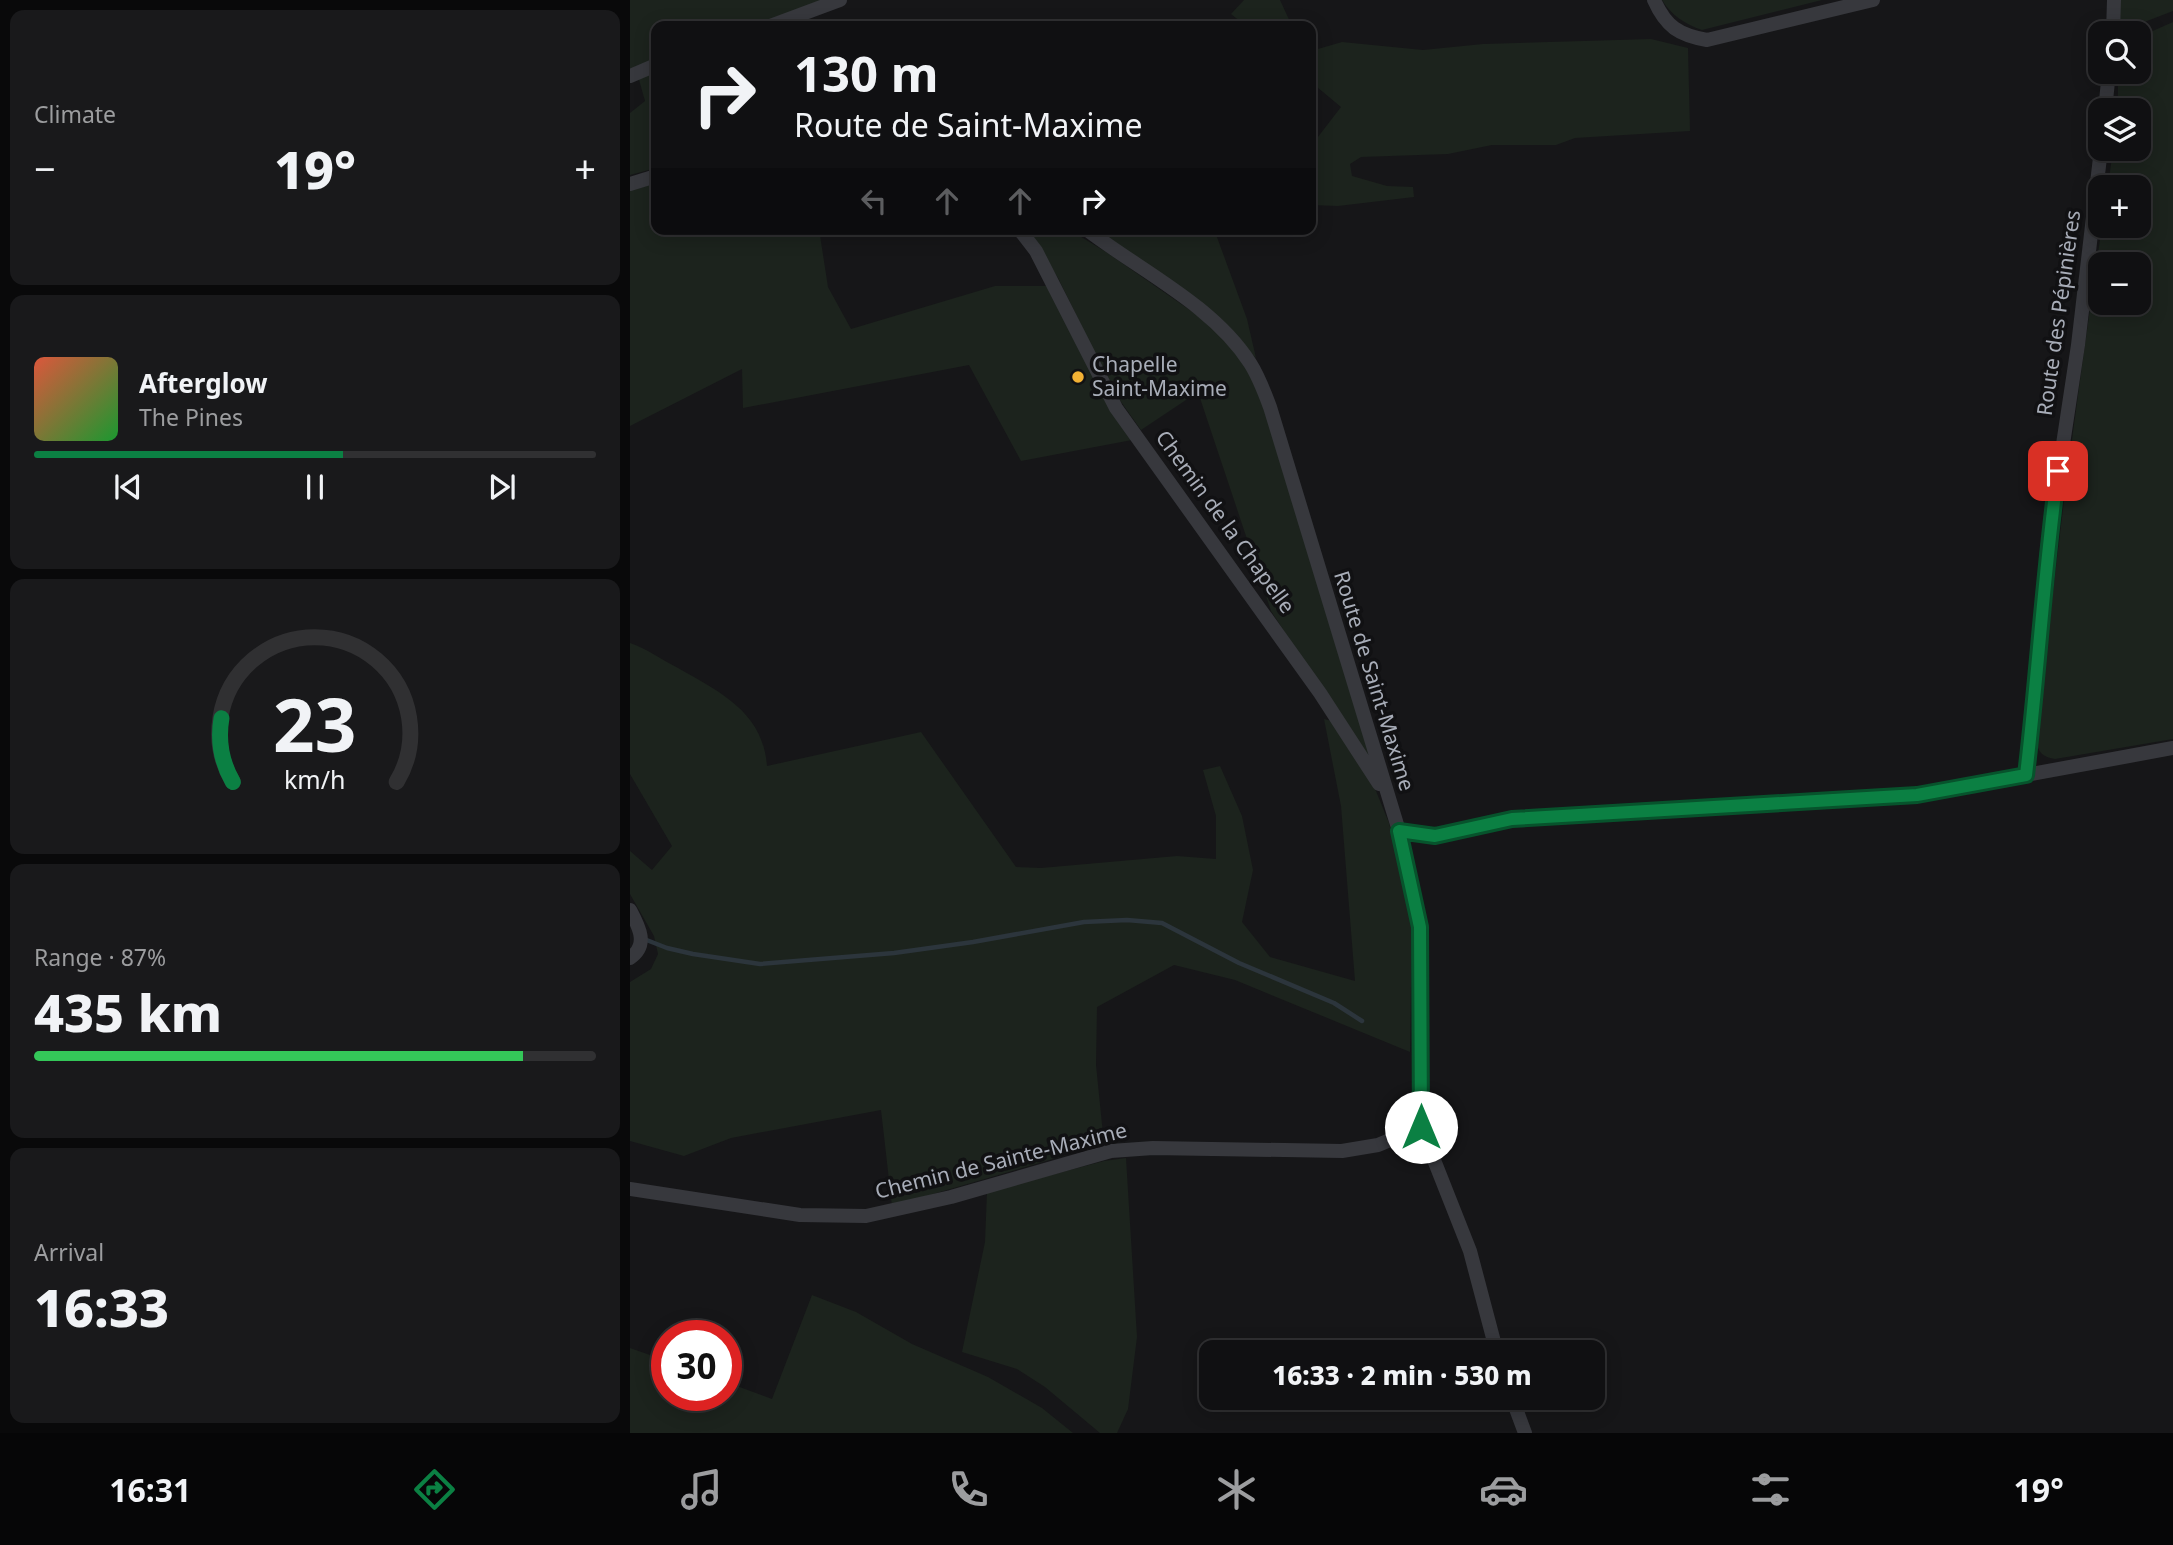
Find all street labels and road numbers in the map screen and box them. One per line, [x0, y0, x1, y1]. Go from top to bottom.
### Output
street label: Route des Pépinières [2030, 208, 2086, 417]
street label: Chemin de la Chapelle [1150, 424, 1302, 619]
street label: Route de Saint-Maxime [1328, 567, 1422, 794]
street label: Chemin de Sainte-Maxime [872, 1115, 1130, 1205]

